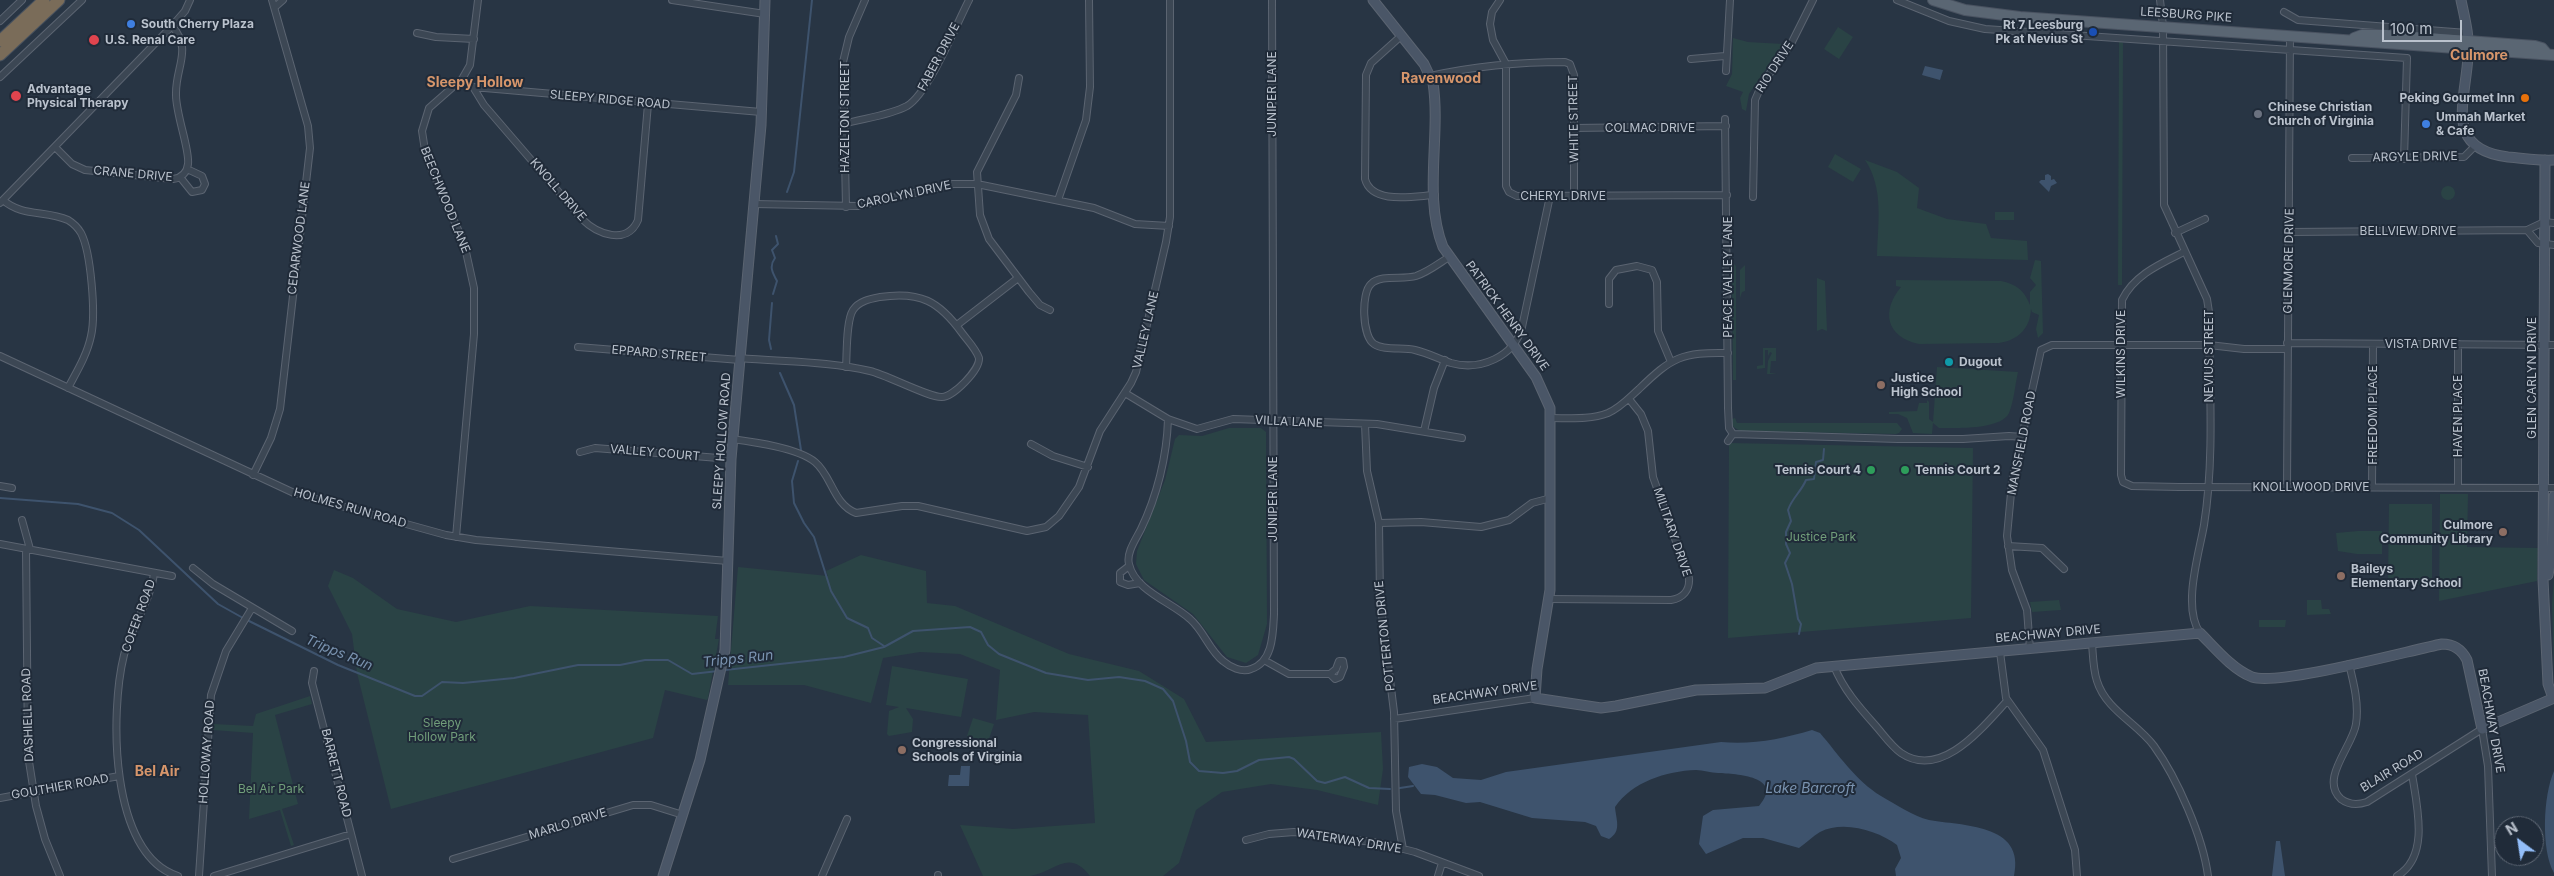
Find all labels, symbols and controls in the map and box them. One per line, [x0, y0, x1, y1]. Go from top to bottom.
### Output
street label: LEESBURG PIKE [2140, 5, 2232, 25]
scale bar [2384, 10, 2464, 42]
place label: South Cherry Plaza [141, 17, 254, 31]
marker: South Cherry Plaza [125, 18, 137, 30]
place label: Rt 7 Leesburg Pk at Nevius St [1995, 18, 2083, 46]
text: 100 m [2390, 19, 2432, 38]
street label: FABER DRIVE [915, 20, 963, 94]
marker: Rt 7 Leesburg Pk at Nevius St [2087, 26, 2099, 38]
marker: U.S. Renal Care [87, 33, 101, 47]
place label: U.S. Renal Care [105, 33, 195, 47]
street label: RIO DRIVE [1753, 39, 1797, 95]
district label: Culmore [2450, 48, 2508, 64]
street label: JUNIPER LANE [1265, 51, 1279, 137]
street label: HAZELTON STREET [838, 61, 852, 173]
district label: Ravenwood [1401, 71, 1481, 87]
district label: Sleepy Hollow [427, 75, 523, 91]
street label: WHITE STREET [1566, 75, 1582, 163]
place label: Advantage Physical Therapy [27, 82, 128, 110]
street label: SLEEPY RIDGE ROAD [549, 88, 671, 112]
marker: Advantage Physical Therapy [9, 89, 23, 103]
place label: Peking Gourmet Inn [2400, 91, 2515, 105]
marker: Peking Gourmet Inn [2519, 92, 2531, 104]
place label: Chinese Christian Church of Virginia [2268, 100, 2374, 128]
marker: Chinese Christian Church of Virginia [2252, 108, 2264, 120]
place label: Ummah Market & Cafe [2436, 110, 2525, 138]
marker: Ummah Market & Cafe [2420, 118, 2432, 130]
street label: COLMAC DRIVE [1605, 121, 1695, 135]
street label: BEECHWOOD LANE [417, 145, 473, 255]
street label: ARGYLE DRIVE [2372, 149, 2458, 165]
street label: KNOLL DRIVE [527, 156, 589, 224]
street label: CRANE DRIVE [93, 163, 173, 185]
street label: CAROLYN DRIVE [856, 178, 952, 212]
street label: CEDARWOOD LANE [285, 181, 313, 295]
street label: CHERYL DRIVE [1520, 189, 1606, 203]
street label: GLENMORE DRIVE [2281, 208, 2297, 314]
street label: PEACE VALLEY LANE [1721, 216, 1735, 338]
street label: BELLVIEW DRIVE [2360, 224, 2456, 238]
street label: PATRICK HENRY DRIVE [1462, 258, 1552, 374]
street label: VALLEY LANE [1130, 290, 1162, 370]
street label: NEVIUS STREET [2202, 309, 2216, 403]
street label: WILKINS DRIVE [2114, 310, 2128, 398]
street label: GLEN CARLYN DRIVE [2525, 317, 2539, 439]
street label: VISTA DRIVE [2385, 337, 2457, 351]
street label: EPPARD STREET [611, 343, 707, 365]
place label: Dugout [1959, 355, 2002, 369]
marker: Dugout [1943, 356, 1955, 368]
street label: FREEDOM PLACE [2366, 365, 2380, 465]
place label: Justice High School [1891, 371, 1961, 399]
street label: SLEEPY HOLLOW ROAD [710, 372, 734, 510]
street label: HAVEN PLACE [2451, 375, 2465, 457]
marker: Justice High School [1875, 379, 1887, 391]
street label: MANSFIELD ROAD [2005, 390, 2039, 496]
street label: VILLA LANE [1255, 413, 1323, 431]
street label: VALLEY COURT [609, 442, 701, 464]
street label: JUNIPER LANE [1266, 456, 1280, 542]
place label: Tennis Court 4 [1775, 463, 1861, 477]
place label: Tennis Court 2 [1915, 463, 2001, 477]
marker: Tennis Court 4 [1865, 464, 1877, 476]
marker: Tennis Court 2 [1899, 464, 1911, 476]
street label: KNOLLWOOD DRIVE [2252, 480, 2370, 494]
street label: HOLMES RUN ROAD [292, 485, 408, 531]
street label: MILITARY DRIVE [1650, 486, 1694, 578]
place label: Culmore Community Library [2380, 518, 2493, 546]
marker: Culmore Community Library [2497, 526, 2509, 538]
park label: Justice Park [1786, 530, 1856, 544]
place label: Baileys Elementary School [2351, 562, 2461, 590]
marker: Baileys Elementary School [2335, 570, 2347, 582]
street label: COFER ROAD [119, 577, 159, 655]
street label: POTTERTON DRIVE [1372, 580, 1398, 692]
street label: BEACHWAY DRIVE [1995, 622, 2101, 646]
water label: Tripps Run [303, 631, 375, 675]
water label: Tripps Run [702, 647, 774, 671]
street label: DASHIELL ROAD [19, 668, 37, 762]
street label: BEACHWAY DRIVE [2475, 668, 2507, 774]
street label: BEACHWAY DRIVE [1432, 679, 1538, 707]
street label: HOLLOWAY ROAD [196, 700, 218, 804]
park label: Sleepy Hollow Park [408, 716, 476, 744]
street label: BARRETT ROAD [318, 727, 354, 819]
place label: Congressional Schools of Virginia [912, 736, 1022, 764]
marker: Congressional Schools of Virginia [896, 744, 908, 756]
street label: BLAIR ROAD [2358, 747, 2426, 795]
district label: Bel Air [135, 764, 179, 780]
street label: GOUTHIER ROAD [10, 771, 110, 803]
water label: Lake Barcroft [1765, 781, 1855, 797]
park label: Bel Air Park [238, 782, 304, 796]
street label: MARLO DRIVE [527, 805, 609, 843]
north arrow [2494, 816, 2544, 866]
text: N [2503, 819, 2520, 839]
street label: WATERWAY DRIVE [1295, 826, 1403, 856]

